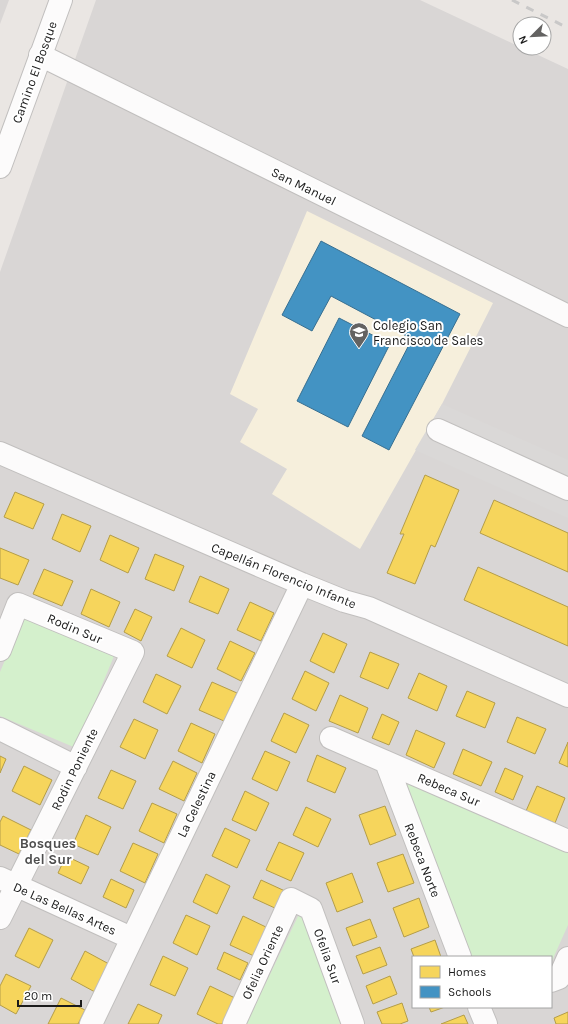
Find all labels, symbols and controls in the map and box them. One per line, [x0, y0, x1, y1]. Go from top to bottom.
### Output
north arrow [512, 16, 552, 56]
street label: Camino El Bosque [9, 19, 61, 126]
text: N [516, 34, 531, 46]
street label: San Manuel [269, 164, 339, 209]
place label: Colegio San Francisco de Sales [373, 318, 484, 348]
school or university icon: Colegio San Francisco de Sales [348, 321, 370, 349]
street label: Capellán Florencio Infante [209, 540, 359, 612]
street label: Rodin Sur [45, 610, 105, 647]
street label: Rodin Poniente [48, 725, 101, 813]
street label: La Celestina [174, 769, 219, 840]
street label: Rebeca Sur [415, 770, 483, 809]
street label: Rebeca Norte [402, 821, 444, 900]
district label: Bosques del Sur [20, 835, 76, 868]
street label: De Las Bellas Artes [11, 879, 119, 938]
street label: Ofelia Oriente [239, 922, 286, 1002]
street label: Ofelia Sur [311, 926, 345, 986]
legend [412, 956, 552, 1008]
text: Homes [448, 965, 486, 979]
scale bar [18, 982, 81, 1008]
text: Schools [448, 985, 491, 999]
text: 20 m [24, 989, 52, 1003]

